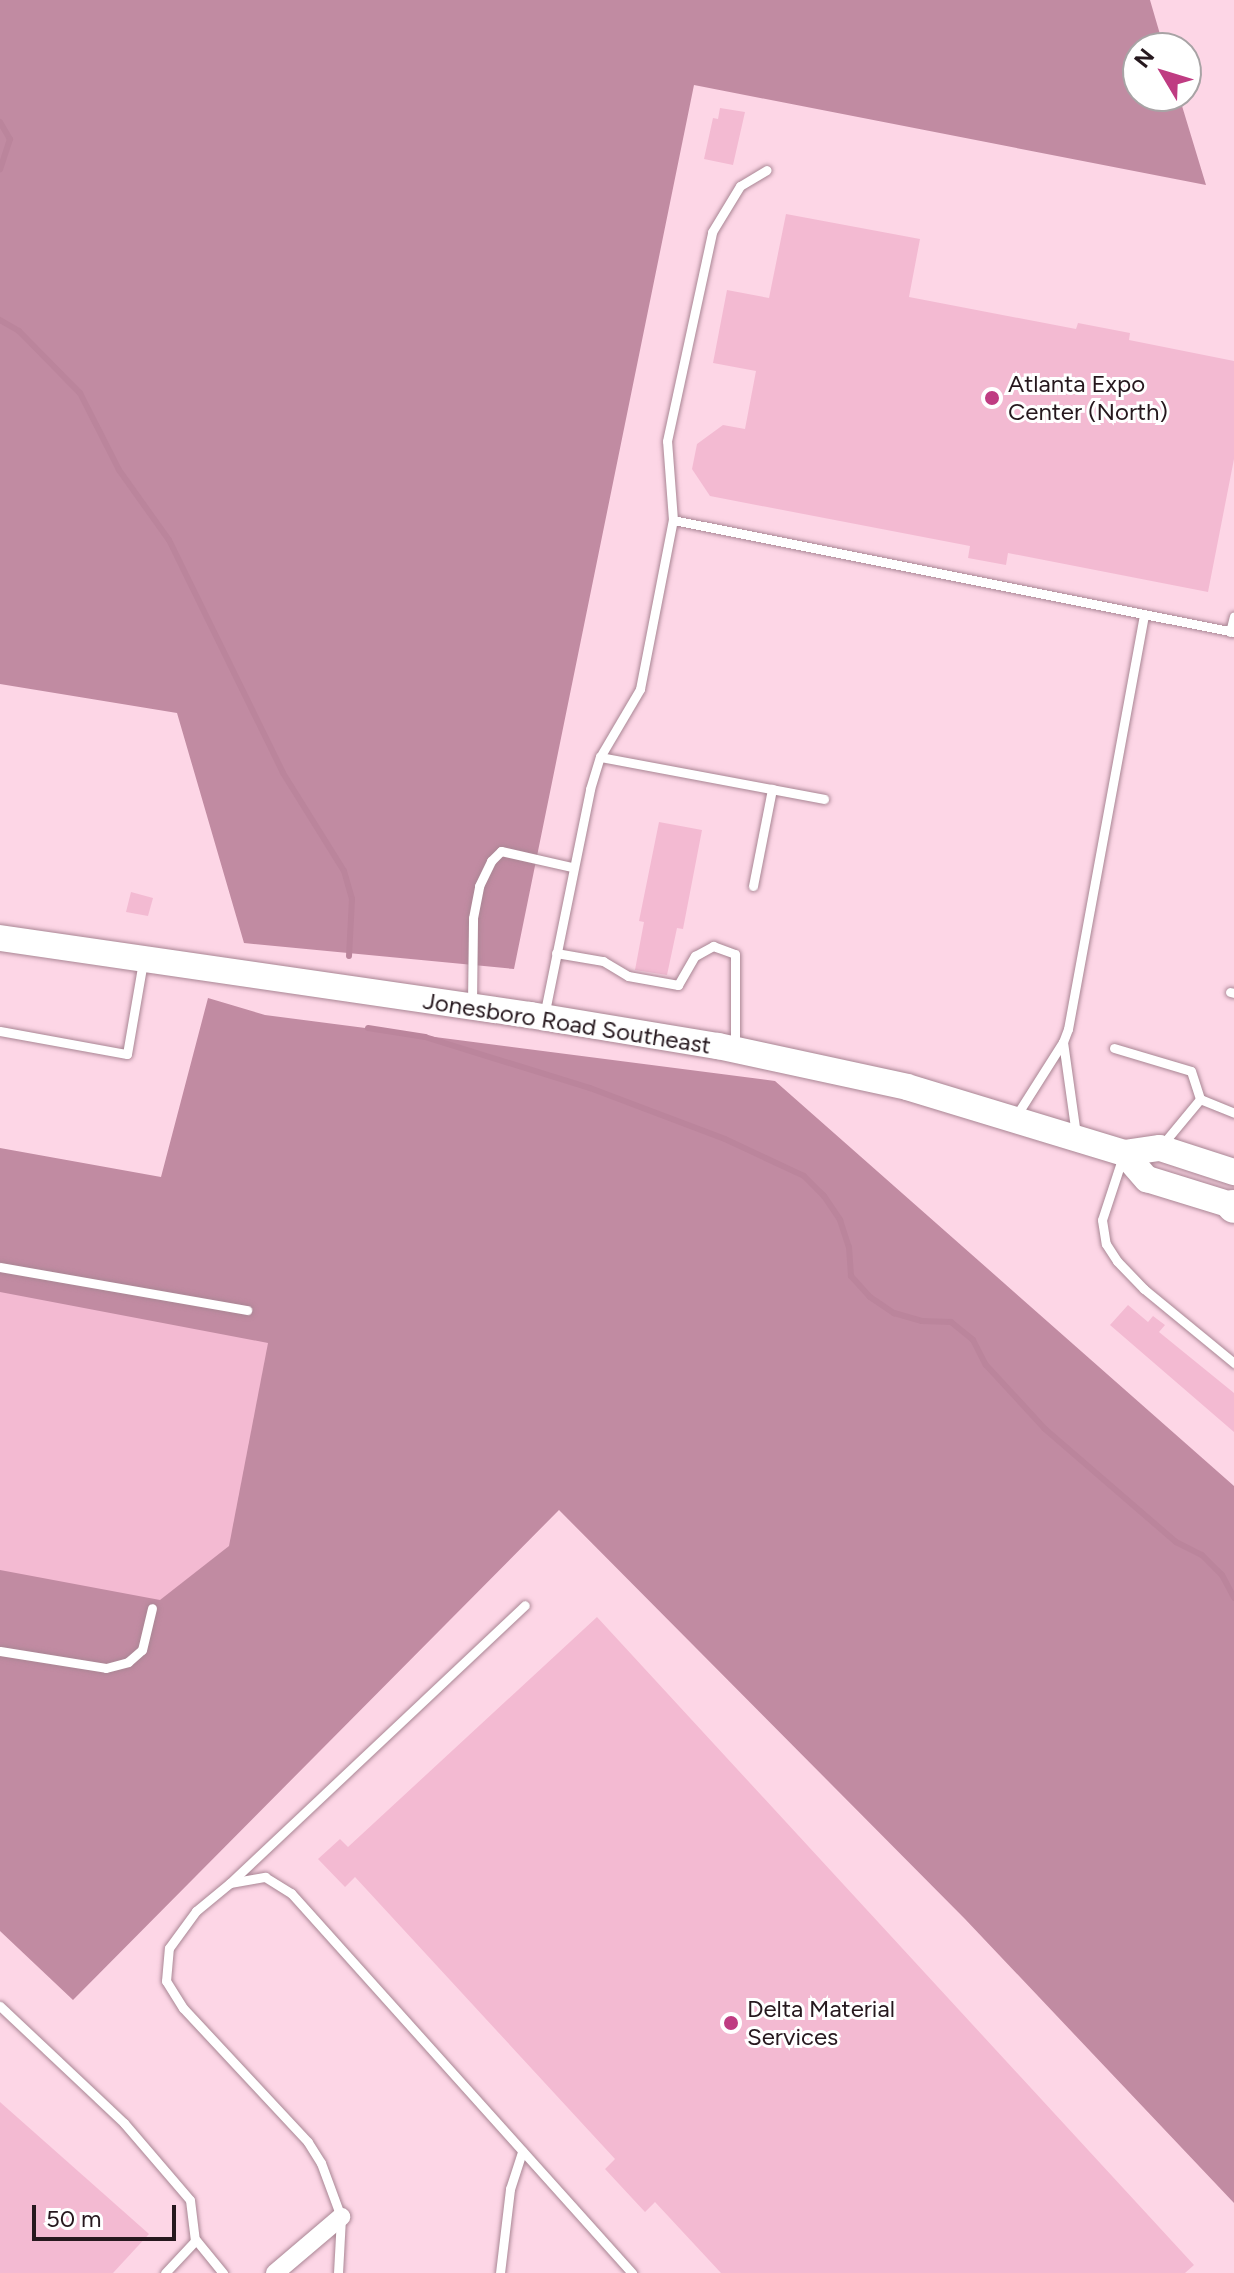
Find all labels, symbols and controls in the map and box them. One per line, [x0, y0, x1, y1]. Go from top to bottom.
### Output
north arrow [1122, 32, 1202, 112]
text: N [1128, 43, 1160, 73]
place label: Atlanta Expo Center (North) [1008, 370, 1168, 426]
marker: Atlanta Expo Center (North) [983, 389, 1001, 407]
street label: Jonesboro Road Southeast [421, 986, 713, 1060]
place label: Delta Material Services [747, 1995, 895, 2051]
marker: Delta Material Services [722, 2014, 740, 2032]
scale bar [36, 2189, 180, 2239]
text: 50 m [46, 2204, 102, 2233]

